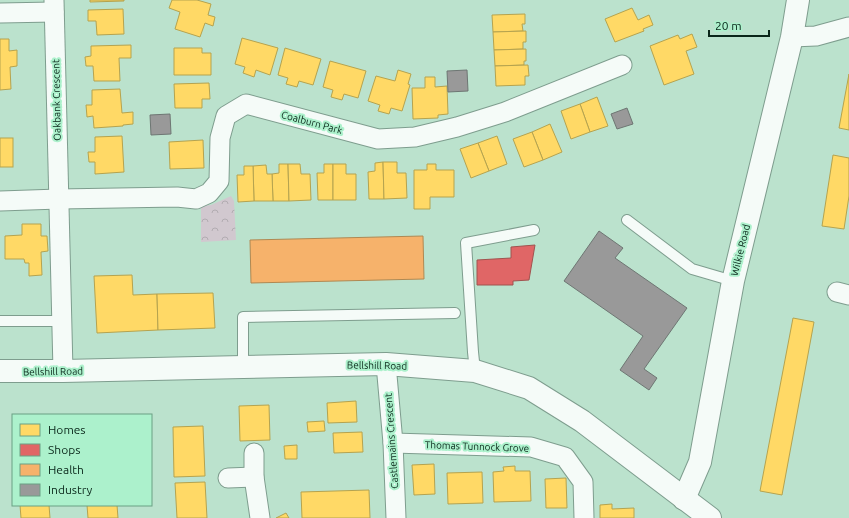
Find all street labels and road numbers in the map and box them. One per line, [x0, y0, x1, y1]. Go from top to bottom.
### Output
street label: Oakbank Crescent [50, 59, 63, 141]
street label: Coalburn Park [280, 109, 344, 136]
street label: Wilkie Road [729, 223, 752, 277]
street label: Bellshill Road [347, 359, 407, 372]
street label: Bellshill Road [23, 365, 83, 378]
street label: Castlemains Crescent [383, 393, 400, 489]
street label: Thomas Tunnock Grove [425, 439, 529, 454]

